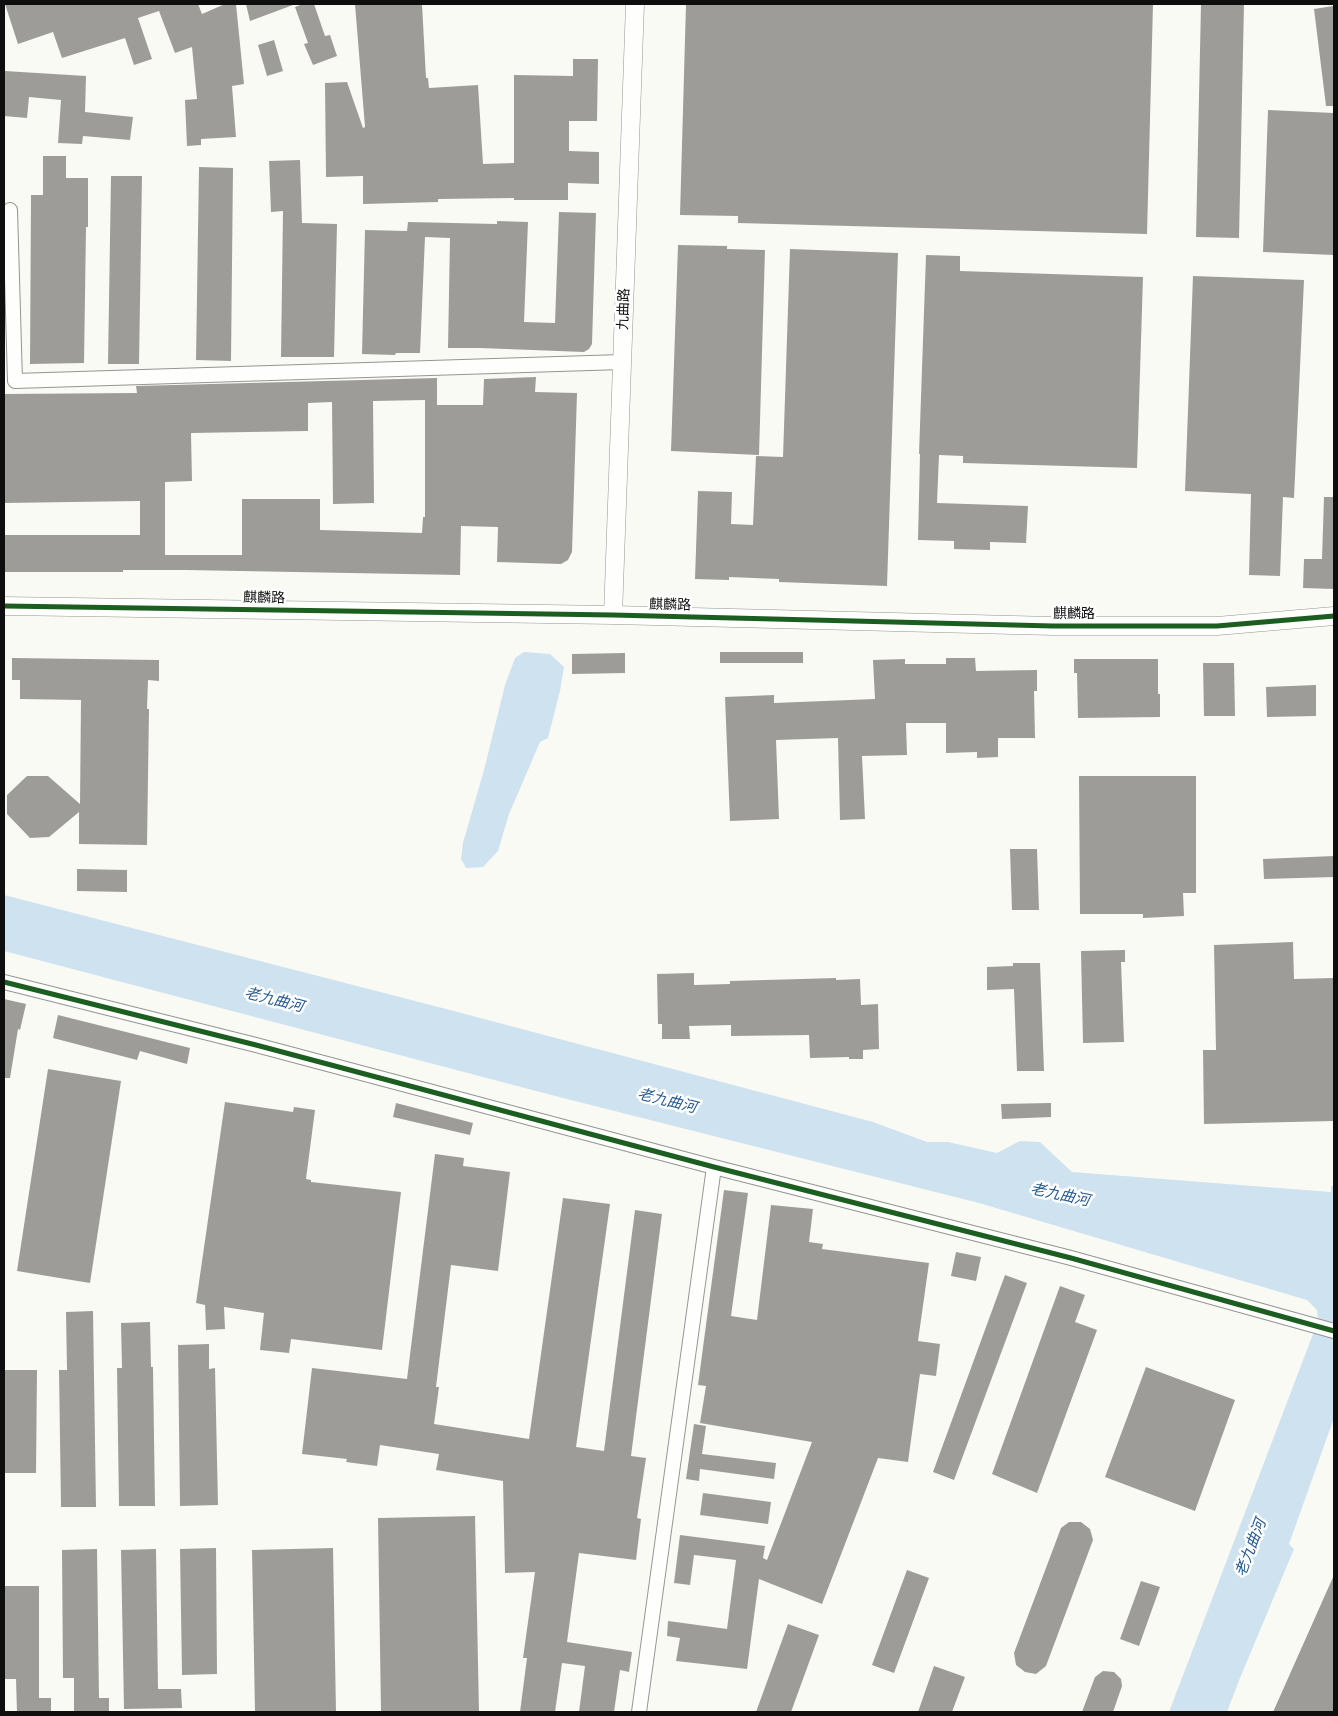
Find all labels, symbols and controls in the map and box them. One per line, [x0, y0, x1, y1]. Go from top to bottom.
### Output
street label: 九曲路 [615, 288, 633, 330]
street label: 麒麟路 [243, 589, 285, 607]
street label: 麒麟路 [649, 596, 691, 614]
street label: 麒麟路 [1053, 606, 1095, 622]
water label: 老九曲河 [243, 984, 305, 1016]
water label: 老九曲河 [636, 1085, 698, 1117]
water label: 老九曲河 [1029, 1180, 1091, 1210]
water label: 老九曲河 [1232, 1517, 1270, 1579]

